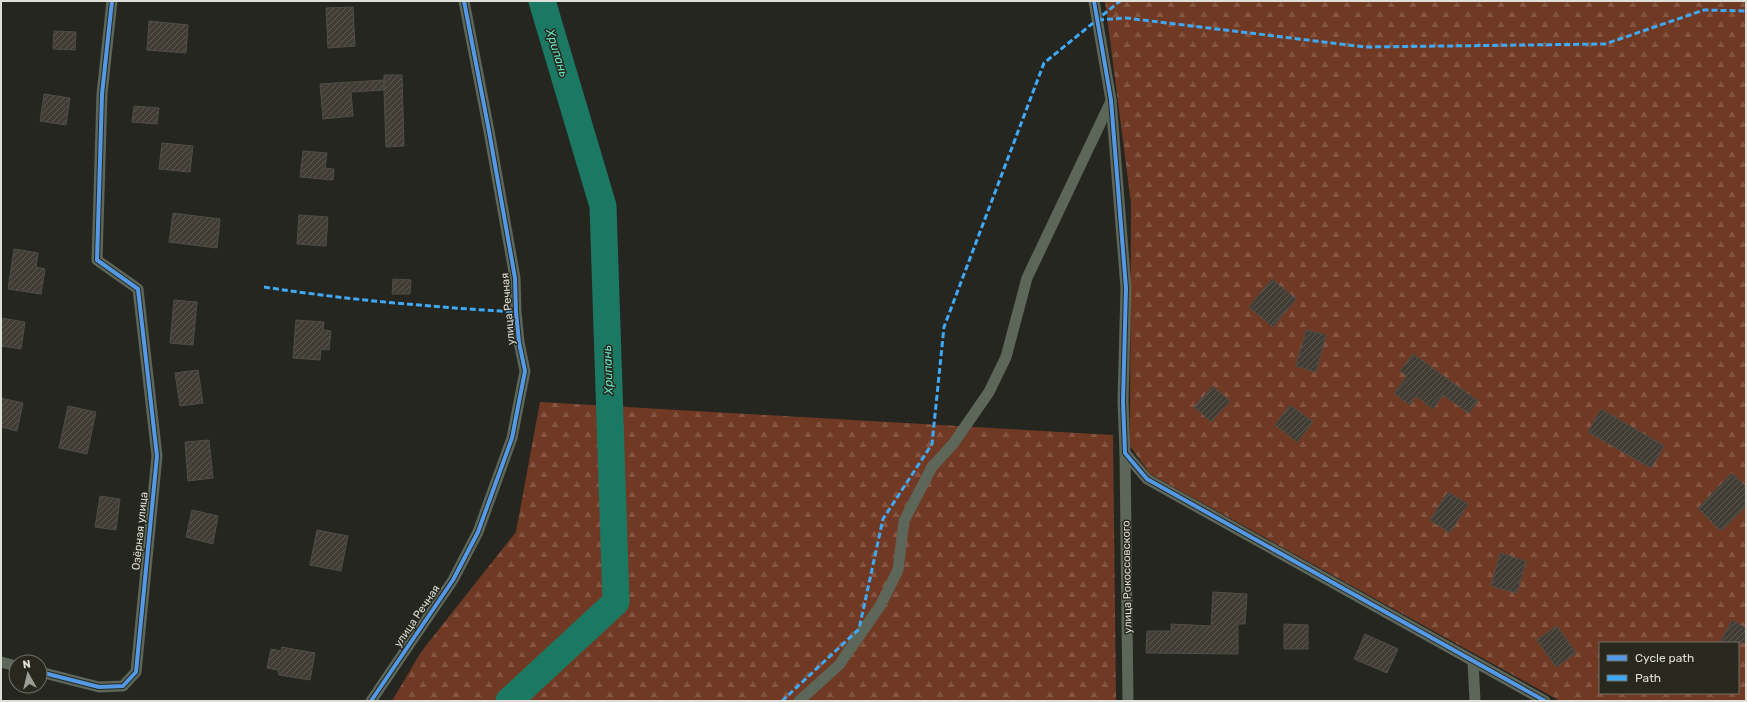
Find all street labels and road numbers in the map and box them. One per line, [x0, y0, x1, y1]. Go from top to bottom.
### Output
street label: улица Речная [498, 272, 518, 346]
street label: Озёрная улица [129, 491, 151, 571]
street label: улица Рокоссовского [1120, 520, 1134, 634]
street label: улица Речная [391, 582, 443, 650]

